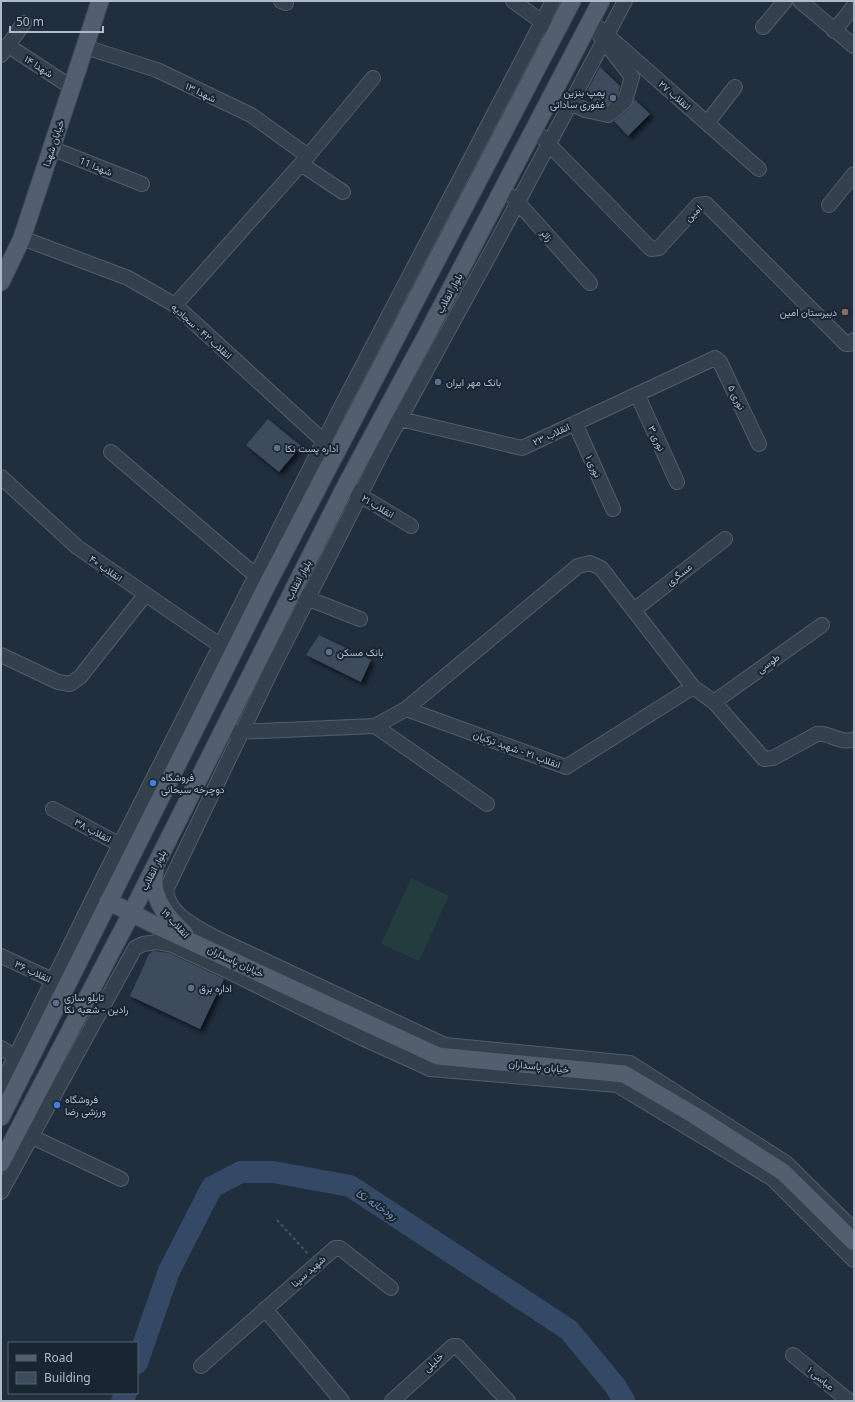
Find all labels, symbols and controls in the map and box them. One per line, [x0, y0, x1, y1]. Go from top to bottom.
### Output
scale bar [10, 8, 103, 34]
text: 50 m [16, 13, 44, 30]
street label: شهدا ۱۴ [22, 51, 56, 81]
street label: انقلاب ۲۷ [656, 77, 694, 113]
street label: شهدا ۱۳ [183, 79, 219, 105]
place label: پمپ بنزین غفوری ساداتی [550, 85, 605, 111]
marker: پمپ بنزین غفوری ساداتی [608, 93, 618, 103]
street label: خیابان شهدا [39, 118, 67, 168]
street label: شهدا 11 [77, 153, 115, 179]
street label: امین [681, 201, 705, 225]
street label: زائر [537, 225, 556, 244]
street label: بلوار انقلاب [433, 270, 465, 316]
street label: انقلاب ۴۲ - سجادیه [169, 300, 235, 362]
place label: دبیرستان امین [780, 305, 837, 319]
marker: دبیرستان امین [840, 307, 850, 317]
place label: بانک مهر ایران [446, 375, 501, 389]
marker: بانک مهر ایران [433, 377, 443, 387]
street label: نوری ۵ [725, 382, 749, 412]
street label: انقلاب ۲۳ [530, 419, 572, 449]
street label: نوری ۳ [645, 423, 669, 453]
place label: اداره پست نکا [285, 441, 338, 456]
marker: اداره پست نکا [272, 443, 282, 453]
street label: نوری ۱ [583, 453, 605, 480]
street label: انقلاب ۲۱ [359, 491, 397, 521]
street label: انقلاب ۴۰ [87, 552, 125, 584]
street label: بلوار انقلاب [282, 557, 314, 603]
street label: عسگری [663, 559, 695, 589]
place label: بانک مسکن [337, 645, 384, 659]
marker: بانک مسکن [324, 647, 334, 657]
street label: طوسی [754, 650, 783, 676]
street label: انقلاب ۲۱ - شهید ترکیان [471, 727, 563, 771]
place label: فروشگاه دوچرخه سبحانی [161, 770, 225, 797]
marker: فروشگاه دوچرخه سبحانی [148, 778, 158, 788]
street label: انقلاب ۳۸ [72, 814, 114, 846]
street label: بلوار انقلاب [137, 847, 169, 893]
street label: انقلاب ۱۹ [159, 905, 193, 941]
street label: خیابان پاسداران [205, 942, 267, 981]
street label: انقلاب ۳۶ [12, 956, 54, 986]
place label: اداره برق [199, 981, 232, 995]
marker: اداره برق [186, 983, 196, 993]
place label: تابلو سازی رادین - شعبه نکا [64, 990, 128, 1016]
marker: تابلو سازی رادین - شعبه نکا [51, 998, 61, 1008]
street label: خیابان پاسداران [508, 1056, 570, 1077]
place label: فروشگاه ورزشی رضا [65, 1092, 106, 1118]
marker: فروشگاه ورزشی رضا [52, 1100, 62, 1110]
water label: رودخانه نکا [353, 1185, 401, 1223]
street label: شهید سینا [288, 1252, 328, 1290]
legend [8, 1342, 138, 1394]
text: Road [44, 1349, 73, 1366]
street label: خلیلی [420, 1349, 446, 1375]
street label: عباسی ۱ [804, 1363, 838, 1393]
text: Building [44, 1369, 91, 1386]

